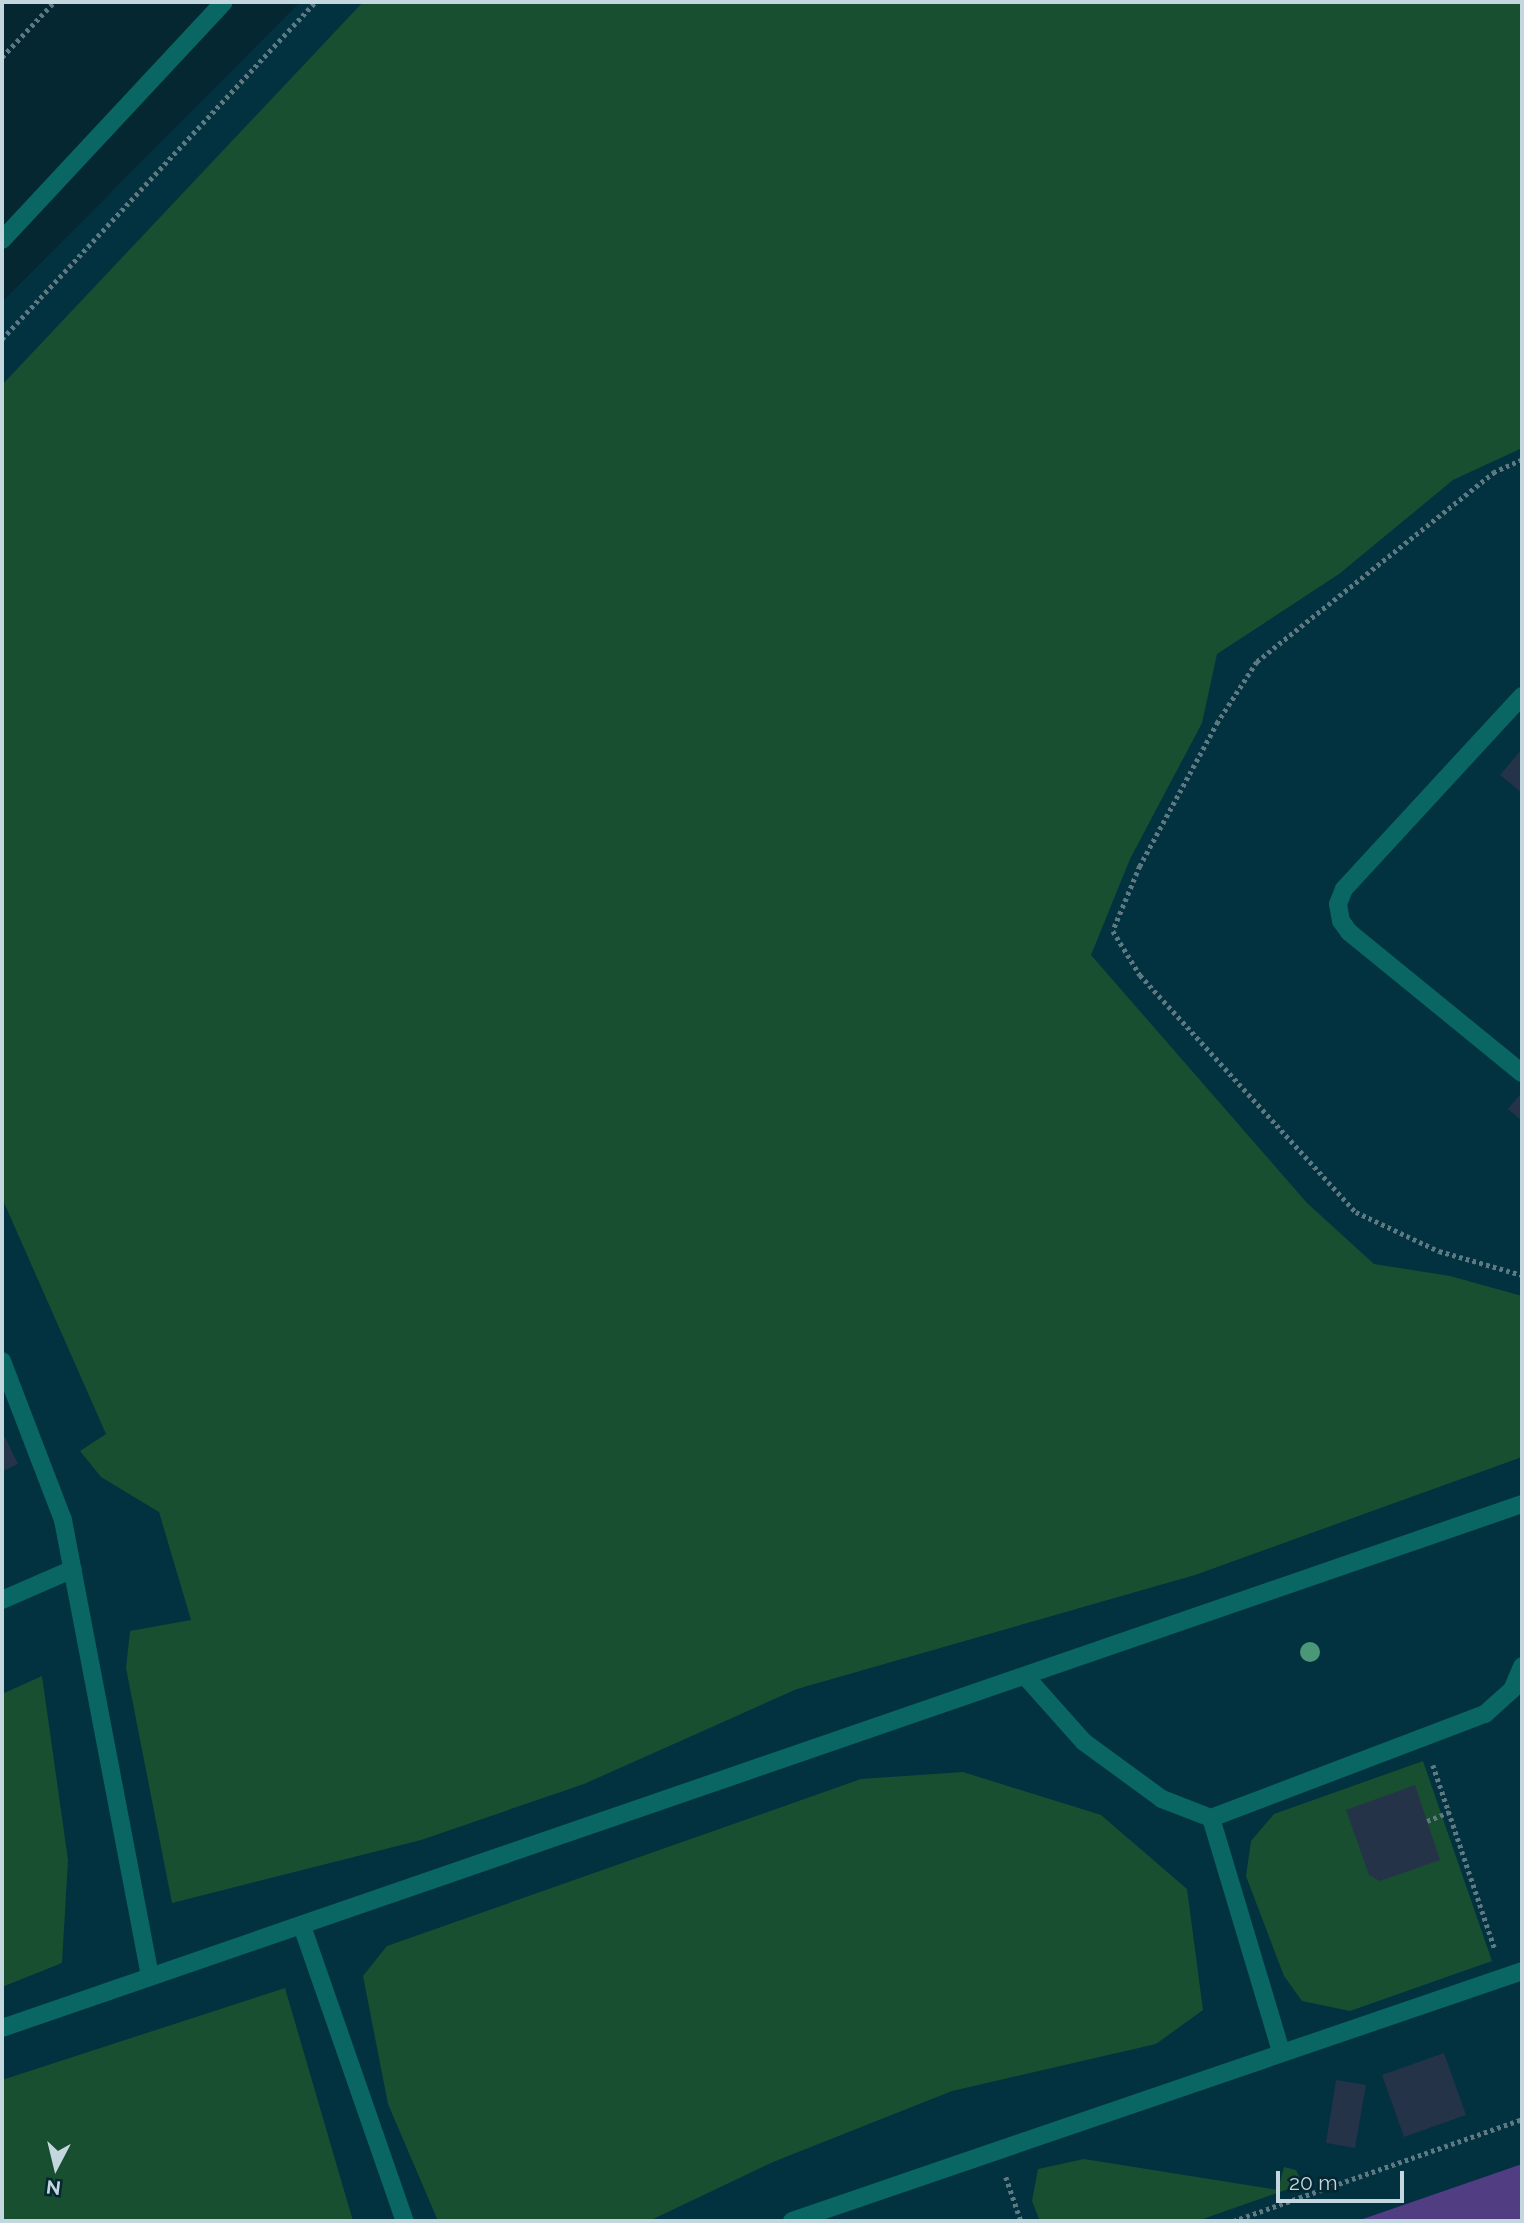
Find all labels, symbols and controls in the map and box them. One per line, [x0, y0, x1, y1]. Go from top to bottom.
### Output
north arrow [21, 2132, 91, 2202]
scale bar [1279, 2156, 1407, 2200]
text: 20 m [1289, 2170, 1337, 2195]
text: N [45, 2176, 62, 2200]

